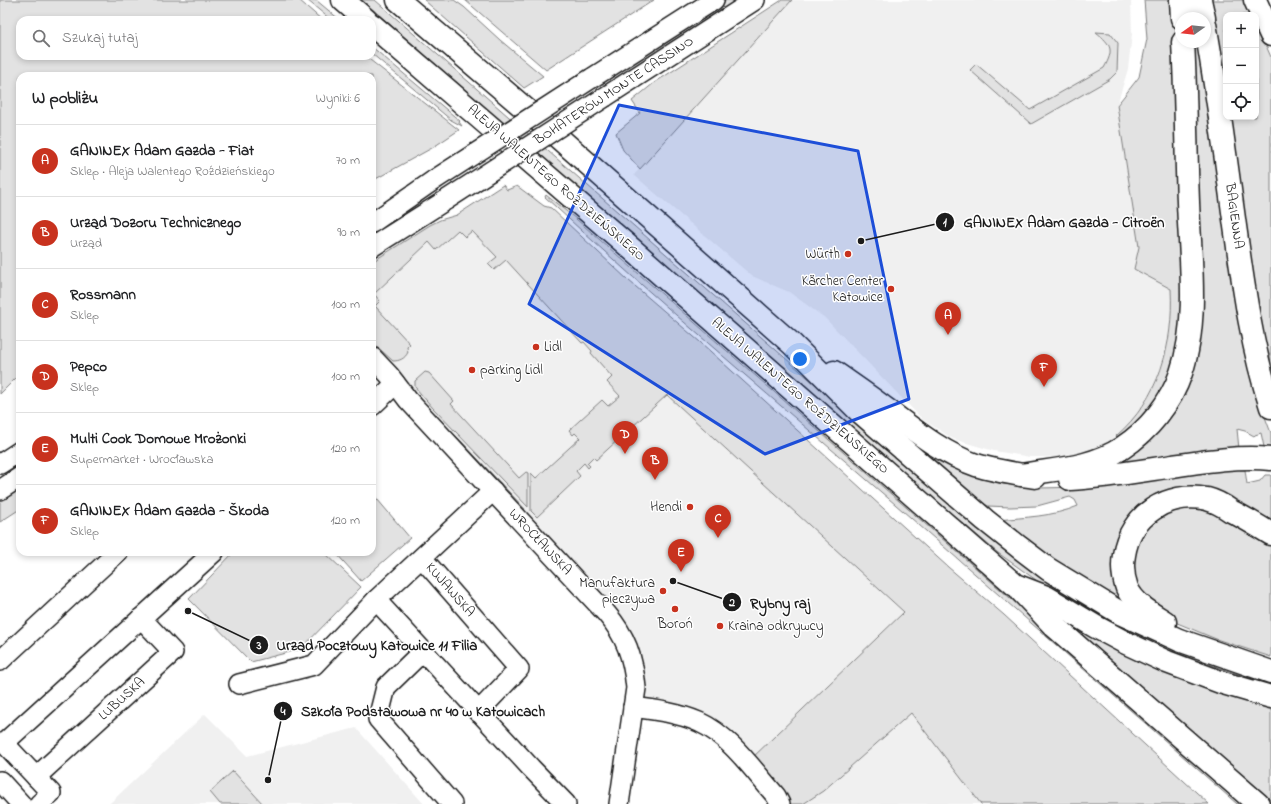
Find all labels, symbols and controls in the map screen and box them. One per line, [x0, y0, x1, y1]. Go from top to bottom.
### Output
north arrow [1175, 12, 1211, 48]
map controls [1223, 12, 1259, 120]
button: + [1223, 12, 1259, 48]
search box [16, 16, 376, 60]
icon: search [30, 27, 52, 49]
text: Szukaj tutaj [62, 27, 138, 49]
street label: BOHATERÓW MONTE CASSINO [529, 31, 698, 151]
button: − [1223, 48, 1259, 84]
button: locate [1223, 84, 1259, 120]
text: W pobliżu [32, 86, 98, 111]
text: Wyniki: 6 [316, 89, 360, 108]
street label: ALEJA WALENTEGO ROŹDZIEŃSKIEGO [462, 100, 650, 266]
text: GANINEX Adam Gazda - Fiat [70, 140, 254, 162]
text: A [41, 151, 49, 170]
text: 70 m [336, 151, 360, 170]
text: Sklep · Aleja Walentego Roździeńskiego [70, 162, 275, 181]
street label: BAGIENNA [1219, 181, 1249, 250]
callout: GANINEX Adam Gazda - Citroën [935, 209, 1172, 236]
text: Urząd Dozoru Technicznego [70, 212, 241, 234]
text: GANINEX Adam Gazda - Citroën [963, 212, 1165, 234]
text: 1 [943, 214, 947, 232]
text: B [41, 223, 49, 242]
text: 90 m [337, 223, 360, 242]
text: Urząd [70, 234, 102, 253]
place label: Würth [805, 244, 840, 265]
marker: Würth [843, 249, 853, 259]
place label: Kärcher Center Katowice [802, 271, 884, 308]
text: Rossmann [70, 284, 136, 306]
marker: Kärcher Center Katowice [886, 284, 896, 294]
text: C [41, 295, 49, 314]
text: 100 m [331, 295, 360, 314]
pin: A [935, 302, 961, 335]
text: Sklep [70, 306, 99, 325]
street label: ALEJA WALENTEGO ROŹDZIEŃSKIEGO [706, 313, 894, 479]
place label: Lidl [544, 337, 562, 358]
marker: Lidl [531, 342, 541, 352]
your location [790, 349, 810, 369]
pin: F [1031, 354, 1057, 387]
text: Pepco [70, 356, 107, 378]
place label: parking Lidl [480, 360, 543, 382]
marker: parking Lidl [467, 365, 477, 375]
text: D [40, 367, 50, 386]
text: 100 m [331, 367, 360, 386]
text: Sklep [70, 378, 99, 397]
pin: D [612, 421, 638, 454]
text: Multi Cook Domowe Mrożonki [70, 428, 246, 450]
text: E [41, 439, 49, 458]
text: 120 m [330, 439, 360, 458]
pin: B [642, 447, 668, 480]
text: Supermarket · Wrocławska [70, 450, 213, 469]
place label: Hendi [650, 497, 682, 518]
text: GANINEX Adam Gazda - Škoda [70, 500, 269, 522]
marker: Hendi [685, 502, 695, 512]
street label: WROCŁAWSKA [503, 504, 577, 580]
pin: C [705, 505, 731, 538]
text: F [41, 511, 49, 530]
text: 120 m [330, 511, 360, 530]
text: Sklep [70, 522, 99, 541]
pin: E [668, 539, 694, 572]
street label: KUJAWSKA [420, 558, 480, 622]
place label: Manufaktura pieczywa [579, 573, 655, 611]
marker: Manufaktura pieczywa [658, 586, 668, 596]
callout: Rybny raj [722, 589, 818, 616]
text: Rybny raj [749, 593, 811, 617]
text: 2 [728, 594, 735, 612]
marker: Boroń [670, 604, 680, 614]
place label: Boroń [656, 614, 693, 635]
place label: Kraina odkrywcy [728, 616, 824, 638]
marker: Kraina odkrywcy [715, 621, 725, 631]
callout: Urząd Pocztowy Katowice 11 Filia [249, 632, 485, 659]
text: Urząd Pocztowy Katowice 11 Filia [277, 635, 477, 659]
text: 3 [256, 637, 262, 655]
street label: LUBUSKA [94, 672, 150, 726]
callout: Szkoła Podstawowa nr 40 w Katowicach [273, 697, 553, 724]
text: Szkoła Podstawowa nr 40 w Katowicach [301, 701, 545, 723]
text: 4 [280, 703, 286, 721]

